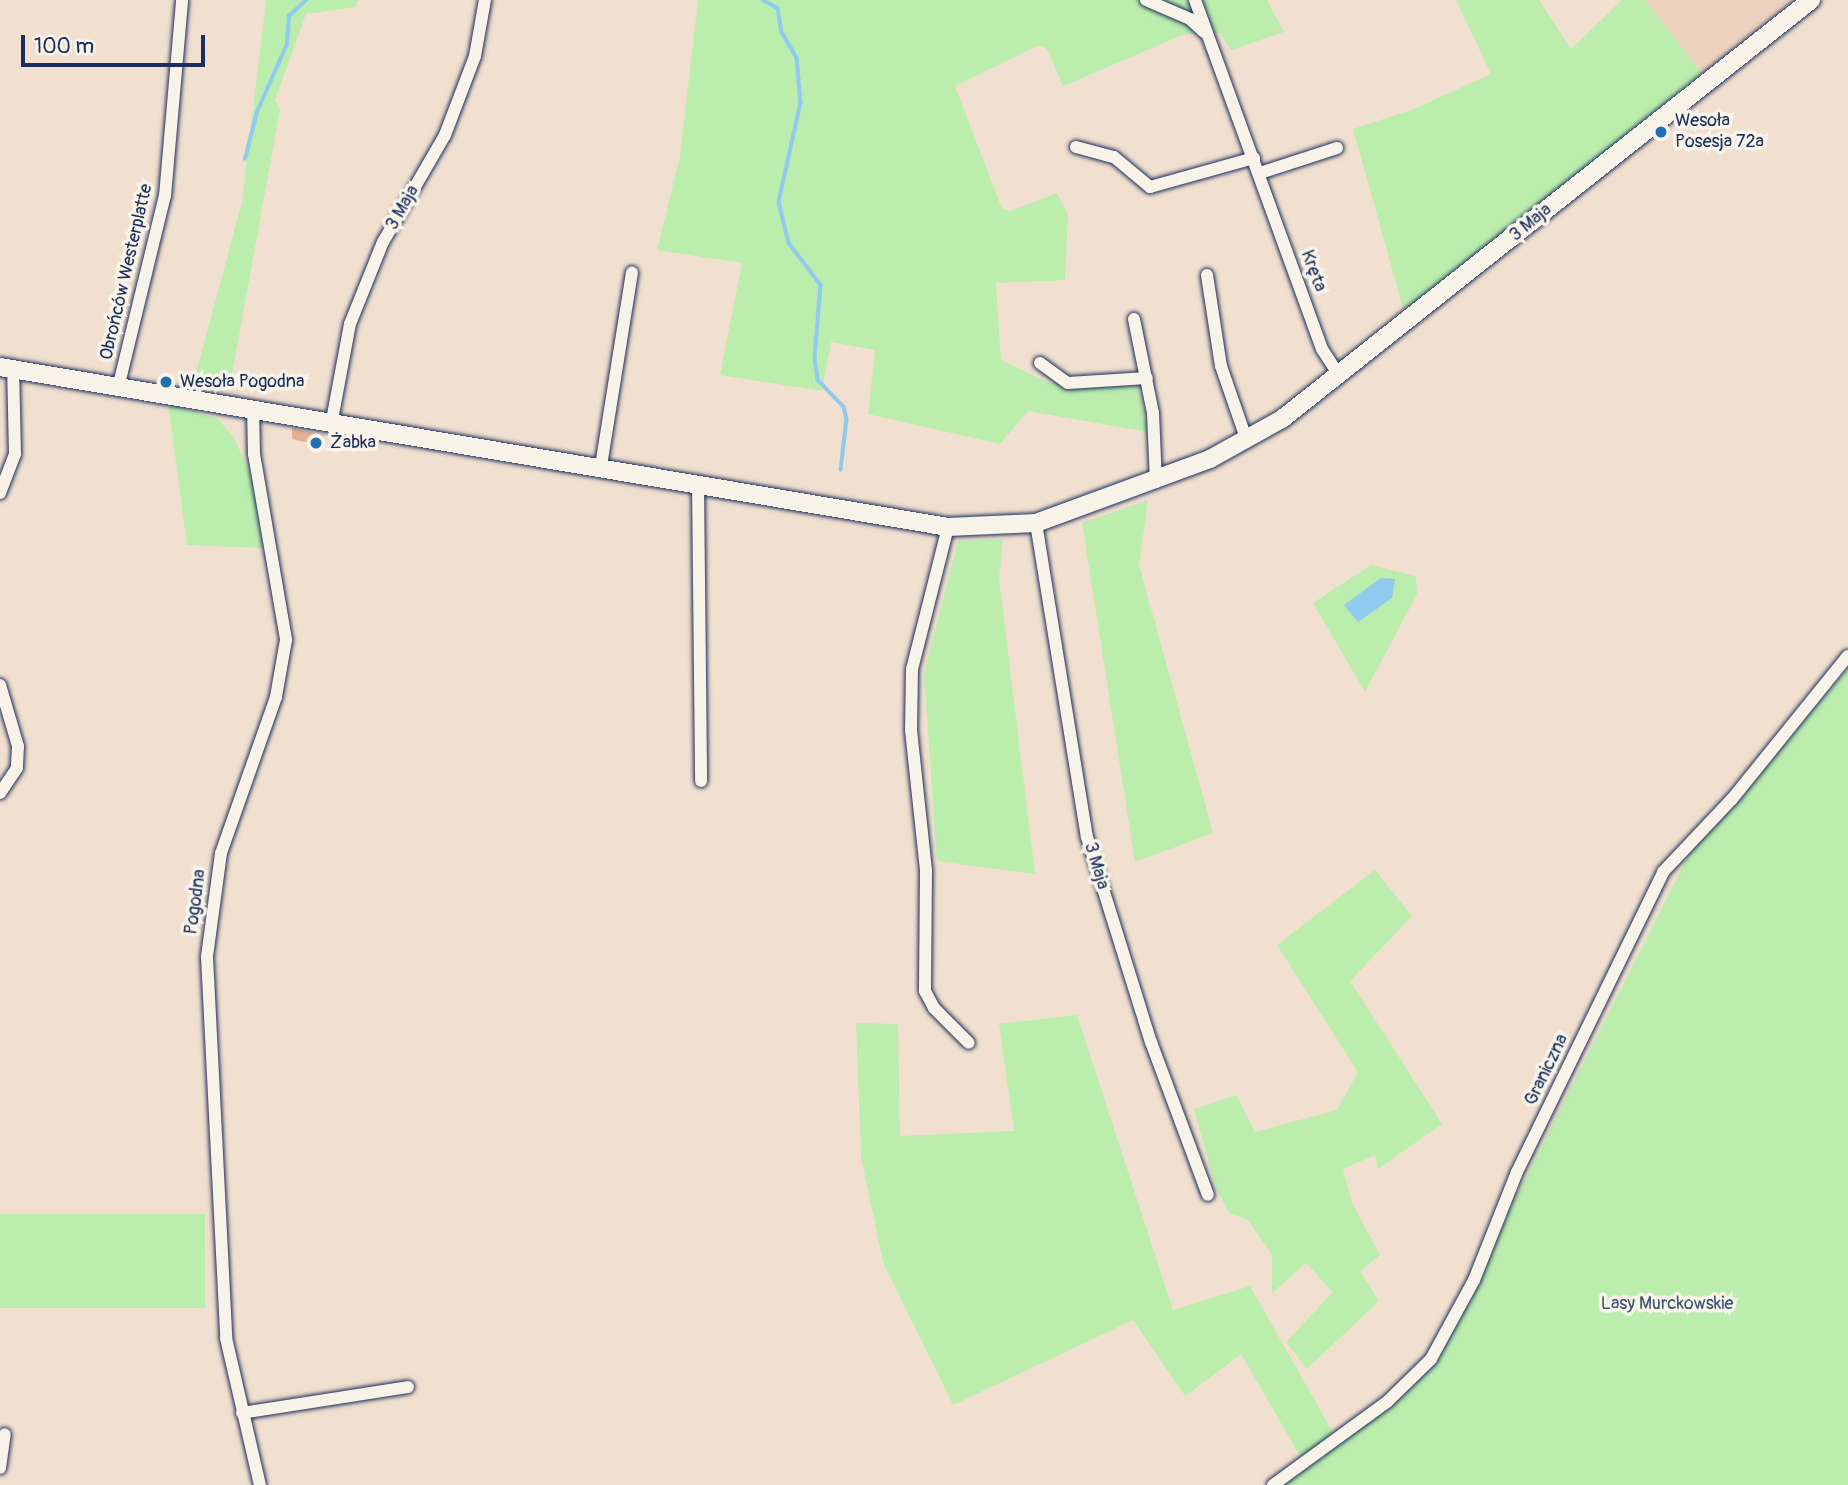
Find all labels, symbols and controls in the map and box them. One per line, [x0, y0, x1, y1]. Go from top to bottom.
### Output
scale bar [24, 21, 208, 65]
text: 100 m [34, 33, 94, 60]
place label: Wesoła Posesja 72a [1675, 111, 1764, 154]
marker: Wesoła Posesja 72a [1653, 124, 1669, 140]
street label: Obrońców Westerplatte [96, 182, 158, 362]
street label: 3 Maja [382, 182, 424, 234]
street label: 3 Maja [1506, 200, 1556, 246]
street label: Kręta [1296, 247, 1330, 295]
place label: Wesoła Pogodna [180, 371, 304, 393]
marker: Wesoła Pogodna [158, 374, 174, 390]
place label: Żabka [330, 432, 376, 454]
marker: Żabka [308, 435, 324, 451]
street label: 3 Maja [1079, 840, 1113, 892]
street label: Pogodna [181, 868, 211, 936]
street label: Graniczna [1520, 1031, 1574, 1109]
park label: Lasy Murckowskie [1601, 1293, 1733, 1315]

